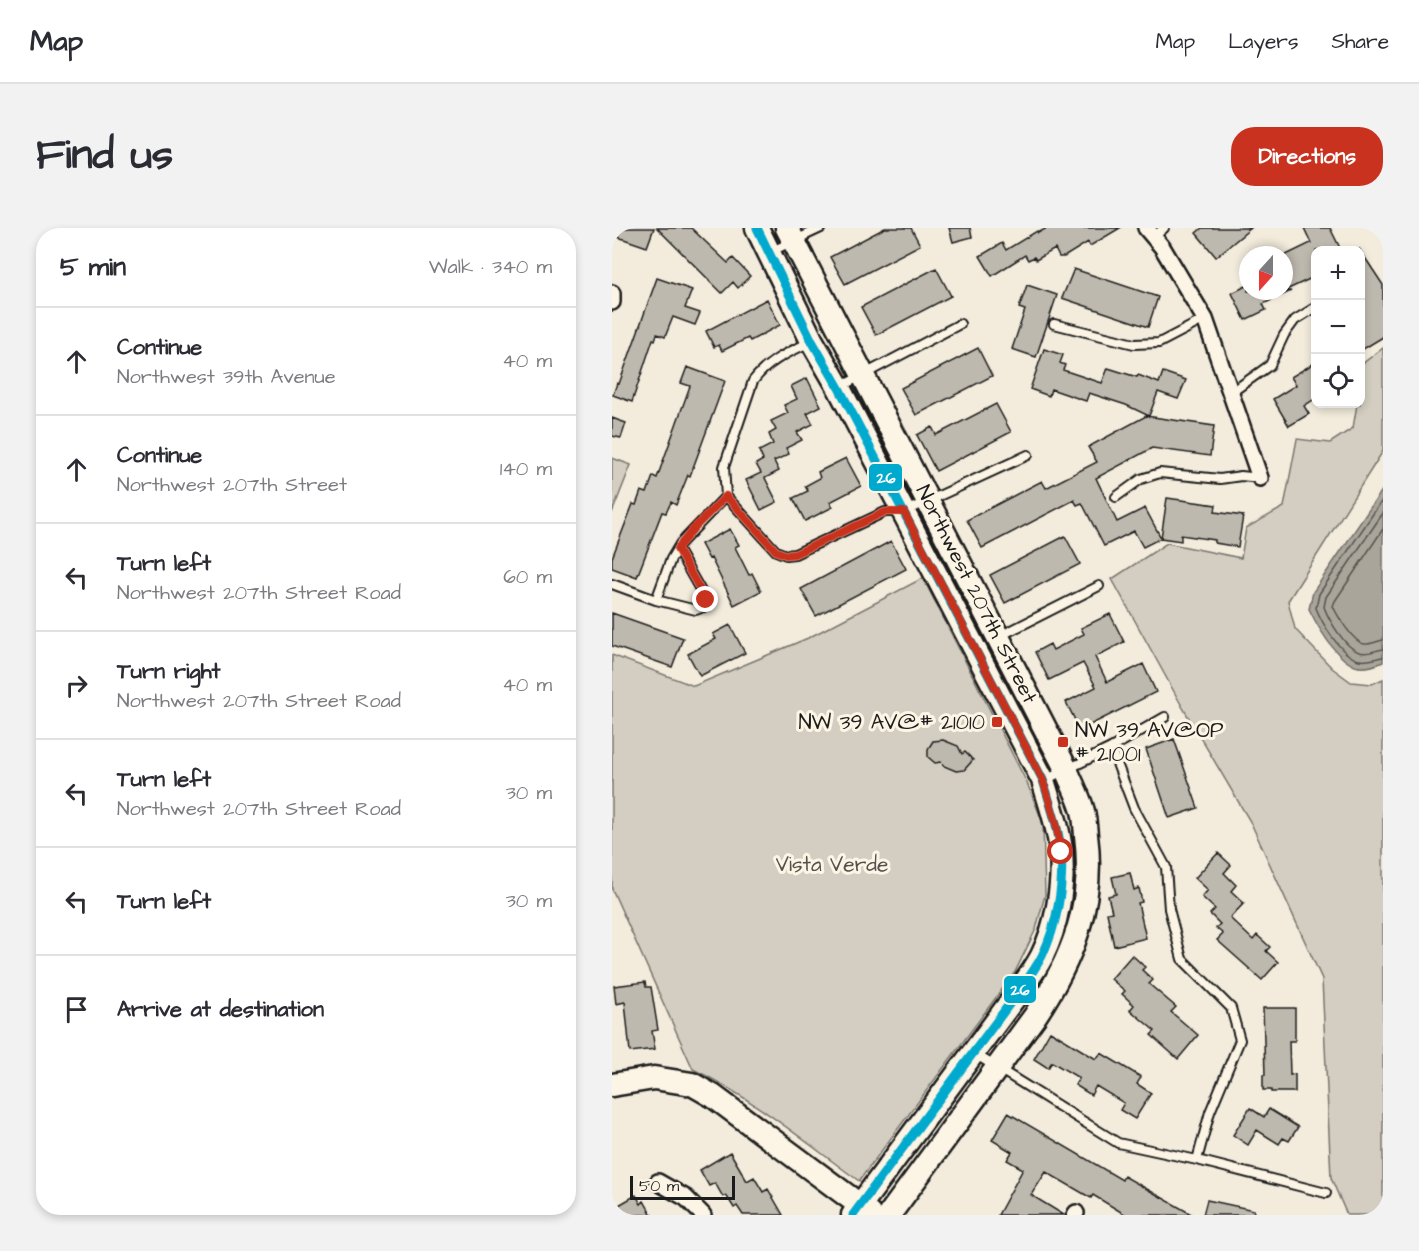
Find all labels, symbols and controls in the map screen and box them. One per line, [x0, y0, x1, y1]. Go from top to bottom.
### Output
text: Map [30, 22, 83, 61]
text: Map [1155, 27, 1195, 56]
text: Layers [1228, 27, 1298, 56]
text: Share [1331, 27, 1389, 56]
text: Find us [36, 127, 173, 185]
button: Directions [1231, 127, 1383, 186]
north arrow [1239, 246, 1293, 300]
map controls [1311, 246, 1365, 408]
button: + [1311, 246, 1365, 300]
text: 5 min [60, 249, 126, 285]
text: Walk · 340 m [429, 253, 552, 281]
button: − [1311, 300, 1365, 354]
text: Continue [117, 332, 202, 363]
icon: ahead [60, 345, 93, 378]
text: 40 m [502, 347, 552, 375]
button: locate [1311, 354, 1365, 408]
text: Northwest 39th Avenue [117, 363, 335, 391]
text: Continue [117, 440, 202, 471]
icon: ahead [60, 453, 93, 486]
text: 140 m [500, 455, 552, 483]
line badge: 26 [868, 463, 903, 492]
text: 26 [875, 467, 896, 489]
text: Northwest 207th Street [117, 471, 347, 499]
street label: Northwest 207th Street [909, 480, 1045, 709]
text: Turn left [117, 548, 211, 579]
icon: left [60, 561, 93, 594]
text: 60 m [503, 563, 552, 591]
text: Northwest 207th Street Road [117, 579, 401, 607]
route end [692, 586, 718, 612]
text: Turn right [117, 656, 220, 687]
icon: right [60, 669, 93, 702]
text: 40 m [502, 671, 552, 699]
text: Northwest 207th Street Road [117, 687, 401, 715]
place label: NW 39 AV@# 21010 [798, 708, 985, 737]
marker: NW 39 AV@# 21010 [990, 715, 1004, 729]
place label: NW 39 AV@OP # 21001 [1075, 716, 1224, 769]
marker: NW 39 AV@OP # 21001 [1056, 735, 1070, 749]
text: Turn left [117, 764, 211, 795]
icon: left [60, 777, 93, 810]
text: 30 m [506, 779, 552, 807]
text: Northwest 207th Street Road [117, 795, 401, 823]
route start [1047, 838, 1073, 864]
park label: Vista Verde [776, 850, 888, 879]
icon: left [60, 885, 93, 918]
text: Turn left [117, 886, 211, 917]
text: 30 m [506, 887, 552, 915]
line badge: 26 [1003, 975, 1037, 1004]
text: 26 [1009, 979, 1030, 1001]
icon: arrive [60, 993, 93, 1026]
text: Arrive at destination [117, 994, 324, 1025]
scale bar [630, 1173, 735, 1200]
text: 50 m [639, 1175, 679, 1197]

